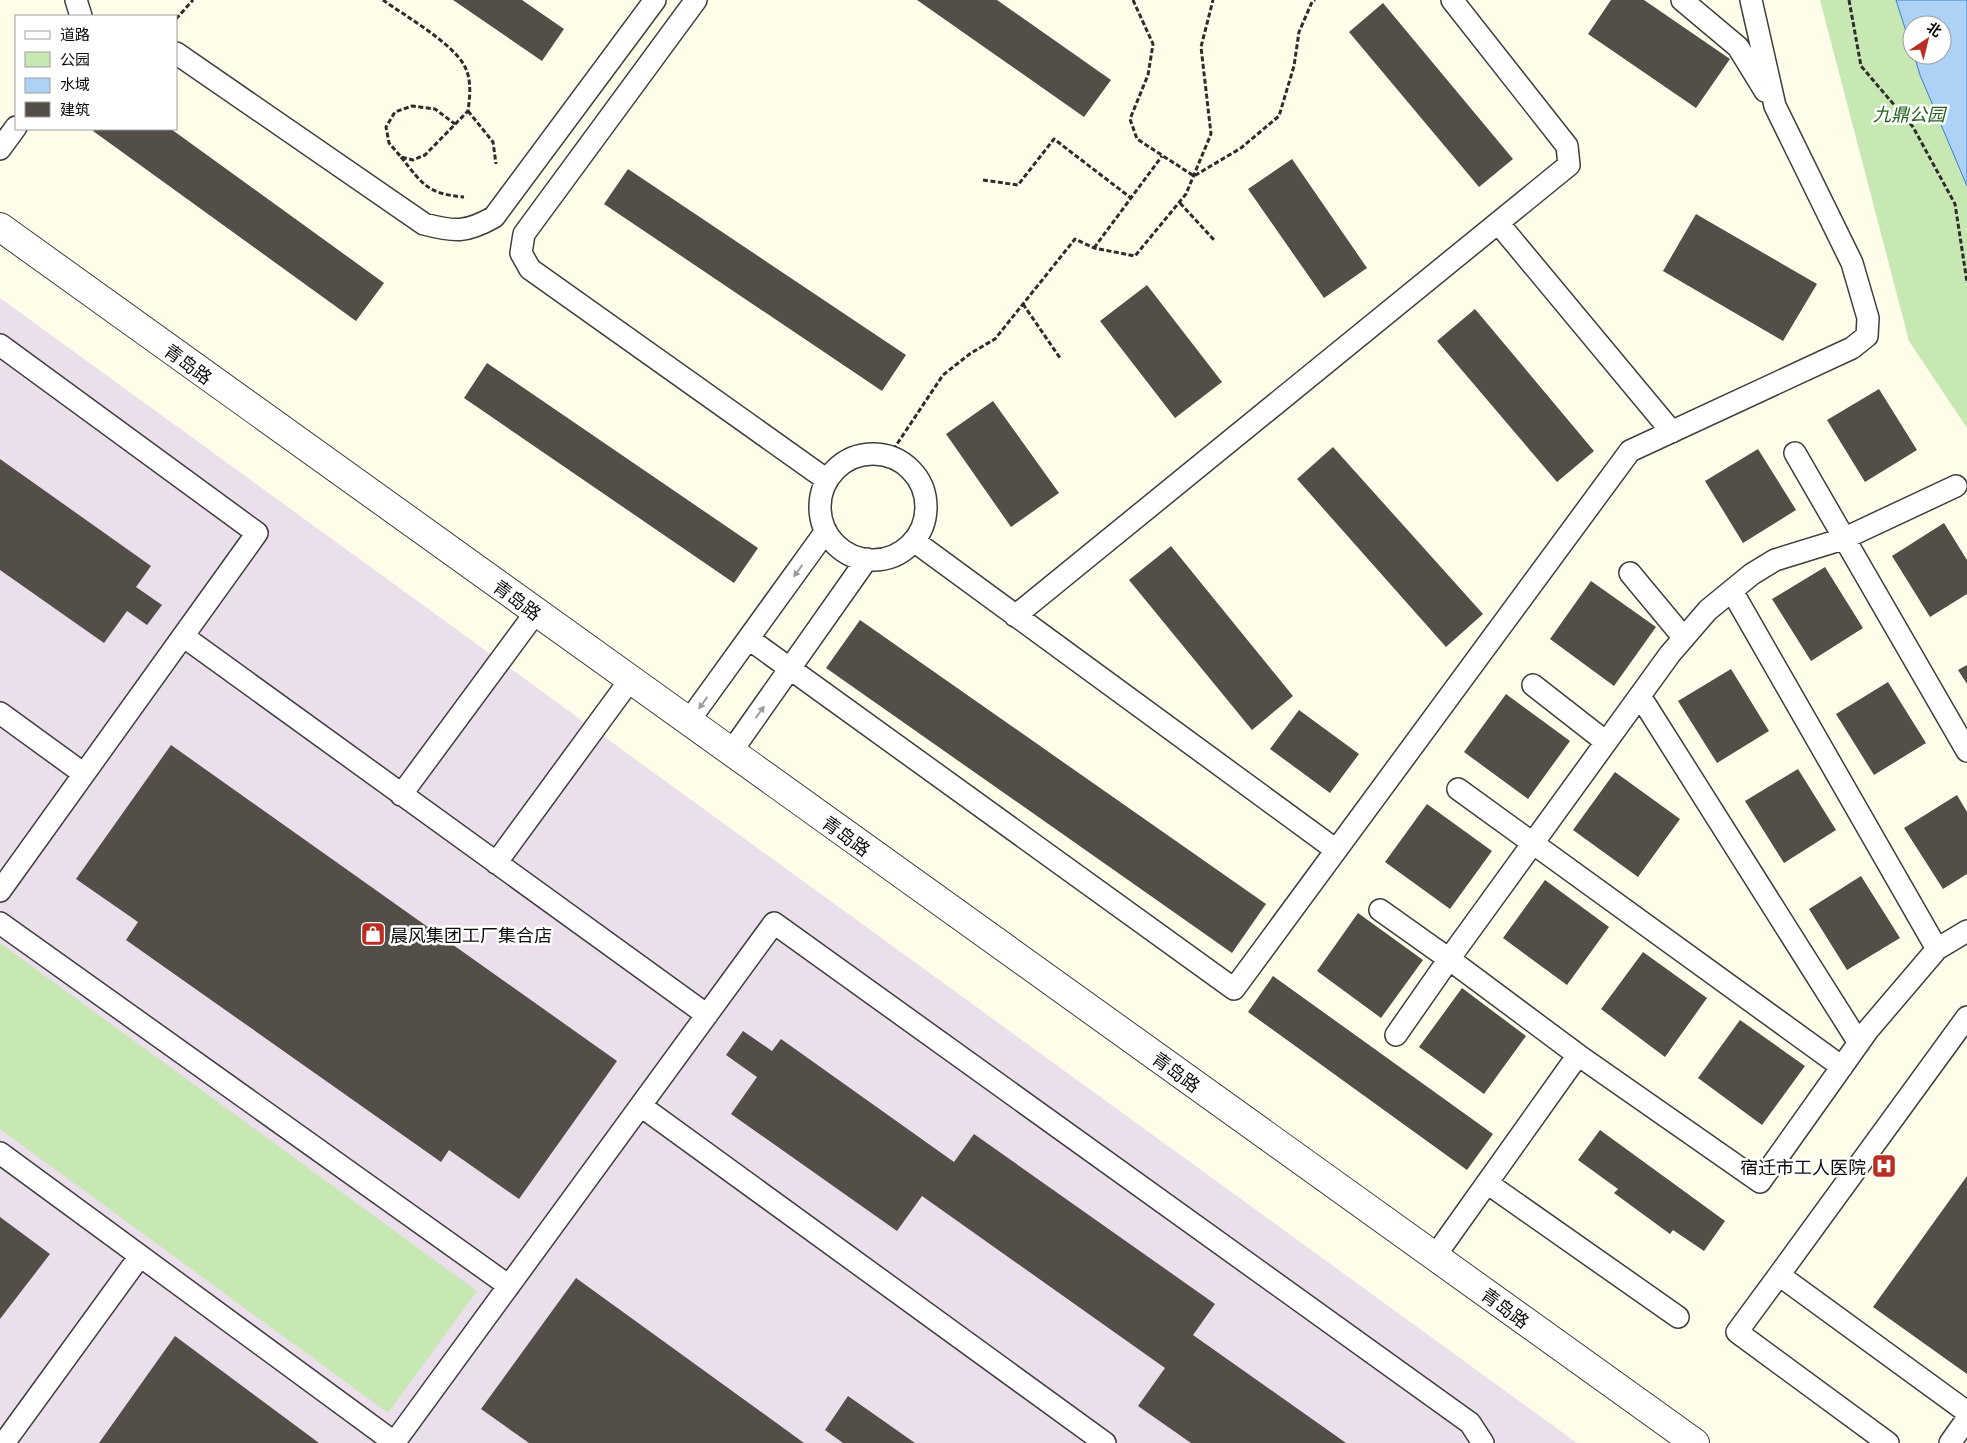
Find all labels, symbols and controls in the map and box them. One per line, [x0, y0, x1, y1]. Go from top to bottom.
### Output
legend [15, 15, 178, 130]
north arrow [1902, 15, 1952, 65]
text: 北 [1924, 16, 1946, 41]
text: 道路 [60, 23, 90, 44]
text: 公园 [60, 48, 90, 69]
text: 水域 [60, 73, 90, 94]
text: 建筑 [60, 98, 90, 119]
park label: 九鼎公园 [1873, 100, 1948, 126]
street label: 青岛路 [160, 337, 218, 389]
one-way arrow [793, 564, 803, 578]
street label: 青岛路 [489, 573, 547, 625]
one-way arrow [698, 696, 708, 710]
one-way arrow [755, 705, 765, 719]
street label: 青岛路 [818, 809, 876, 861]
shop icon: 晨风集团工厂集合店 [360, 921, 386, 947]
place label: 晨风集团工厂集合店 [390, 921, 552, 947]
street label: 青岛路 [1148, 1045, 1206, 1097]
place label: 宿迁市工人医院 [1740, 1153, 1866, 1179]
hospital icon: 宿迁市工人医院 [1871, 1153, 1897, 1179]
street label: 青岛路 [1477, 1281, 1535, 1333]

